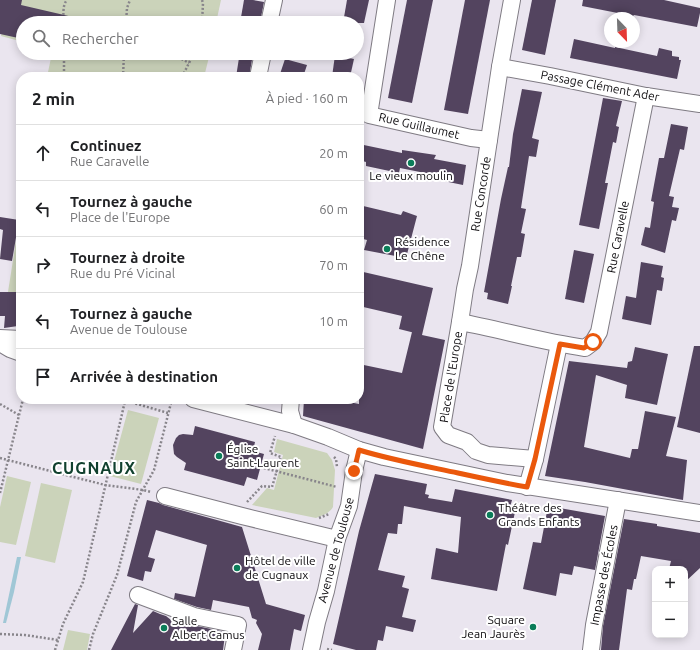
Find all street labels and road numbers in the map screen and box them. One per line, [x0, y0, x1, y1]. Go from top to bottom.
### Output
street label: Passage Clément Ader [540, 68, 661, 103]
street label: Rue Guillaumet [377, 110, 461, 141]
street label: Rue Concorde [468, 156, 493, 232]
street label: Rue Caravelle [604, 200, 631, 274]
street label: Place de l'Europe [437, 330, 464, 424]
street label: Avenue de Toulouse [315, 496, 356, 604]
street label: Impasse des Écoles [587, 523, 620, 626]

